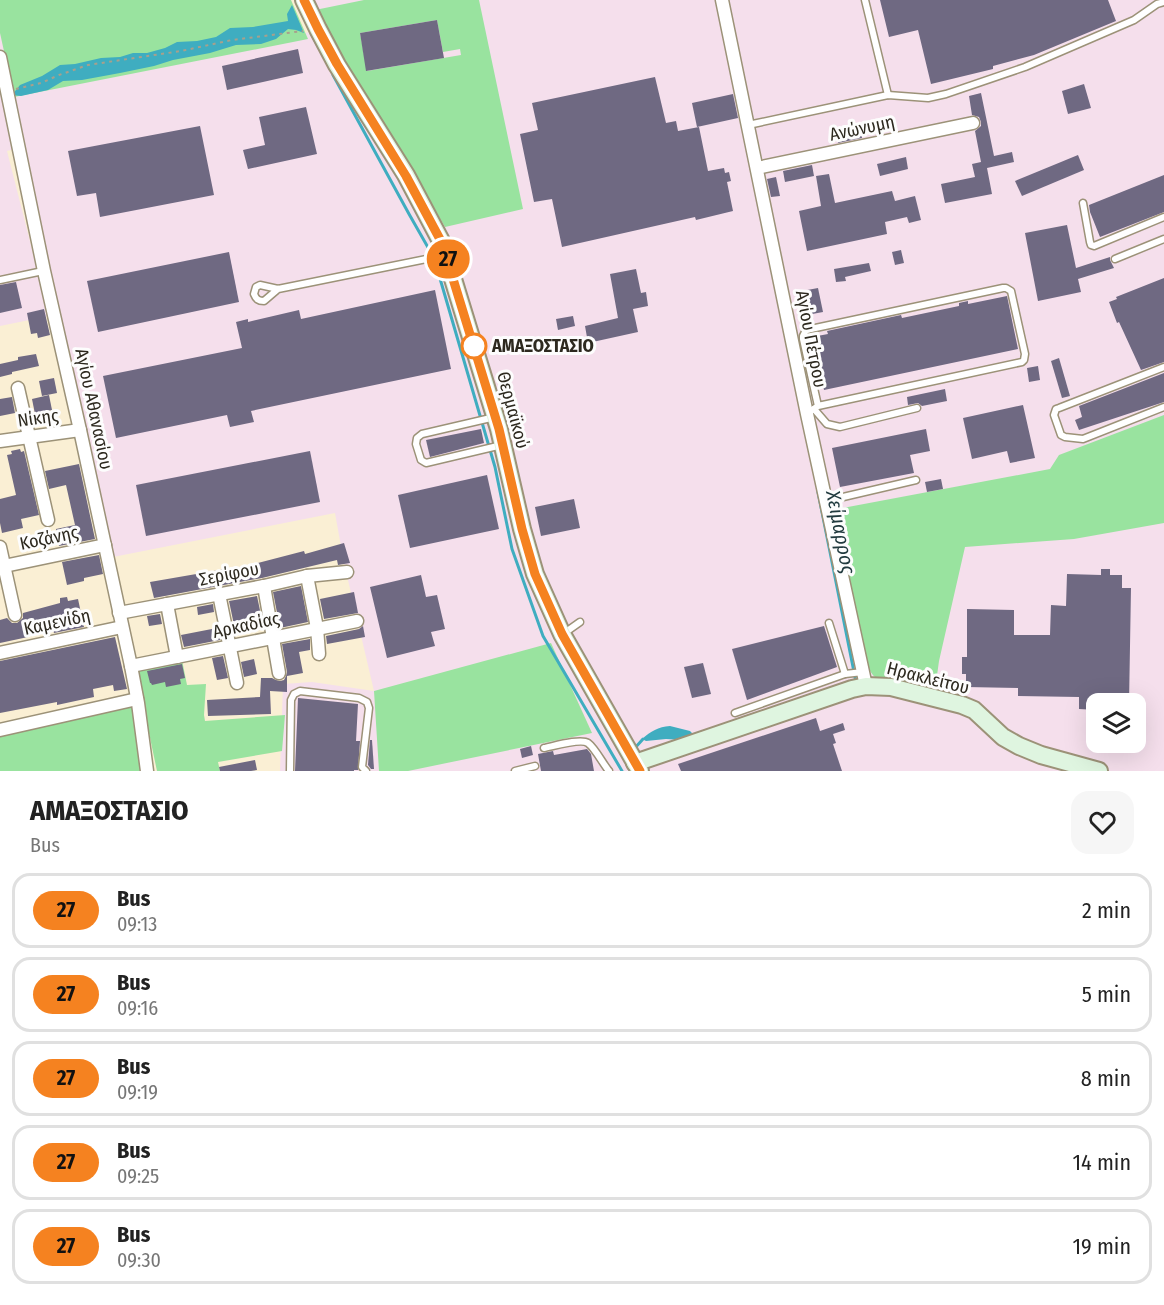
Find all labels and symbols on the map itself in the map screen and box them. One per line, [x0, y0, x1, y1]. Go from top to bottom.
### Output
street label: Ανώνυμη [827, 110, 897, 146]
line badge: 27 [421, 240, 475, 278]
street label: Αγίου Πέτρου [791, 289, 831, 389]
marker: ΑΜΑΞΟΣΤΑΣΙΟ [461, 333, 487, 359]
place label: ΑΜΑΞΟΣΤΑΣΙΟ [491, 335, 594, 357]
street label: Αγίου Αθανασίου [70, 346, 118, 472]
street label: Θερμαϊκού [492, 369, 534, 451]
street label: Νίκης [16, 404, 60, 432]
water label: Χείμαρρος [821, 487, 861, 576]
street label: Κοζάνης [18, 521, 81, 555]
street label: Σερίφου [197, 557, 261, 591]
street label: Καμενίδη [22, 604, 92, 640]
street label: Αρκαδίας [211, 607, 282, 643]
street label: Ηρακλείτου [884, 657, 972, 699]

